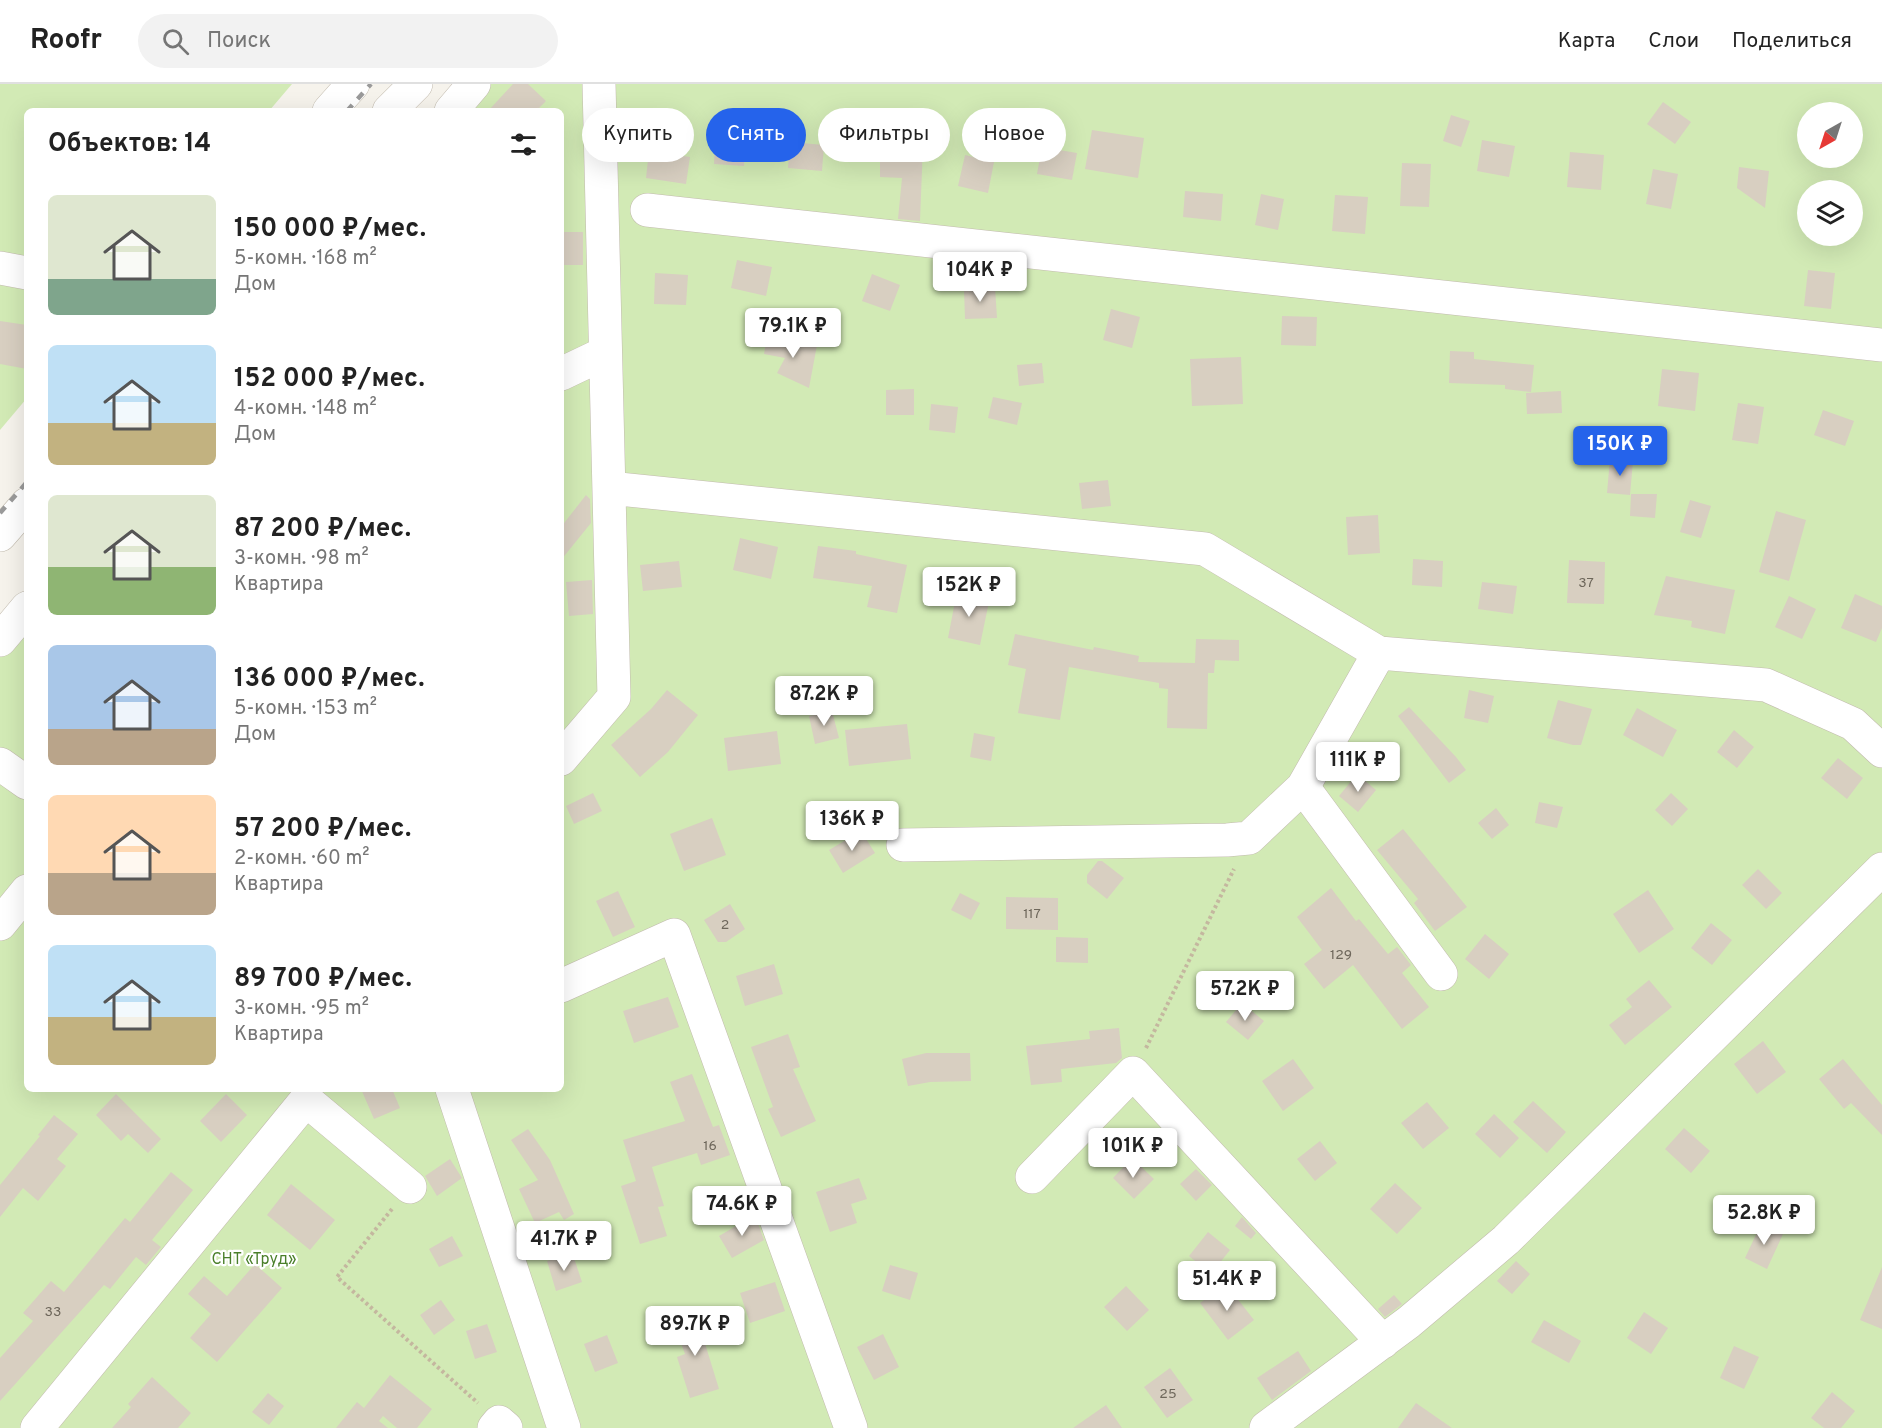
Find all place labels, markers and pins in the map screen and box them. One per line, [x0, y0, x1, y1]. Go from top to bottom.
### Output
pin: 104K ₽ [931, 252, 1029, 303]
pin: 79.1K ₽ [738, 308, 848, 359]
pin: 150K ₽ [1571, 426, 1669, 477]
pin: 152K ₽ [920, 567, 1018, 618]
pin: 87.2K ₽ [769, 676, 879, 727]
pin: 111K ₽ [1309, 742, 1407, 793]
pin: 136K ₽ [803, 801, 901, 852]
pin: 57.2K ₽ [1190, 971, 1300, 1022]
pin: 101K ₽ [1084, 1128, 1182, 1179]
pin: 74.6K ₽ [687, 1186, 797, 1237]
pin: 52.8K ₽ [1709, 1195, 1819, 1246]
pin: 41.7K ₽ [509, 1221, 619, 1272]
pin: 51.4K ₽ [1172, 1261, 1282, 1312]
pin: 89.7K ₽ [640, 1306, 750, 1357]

